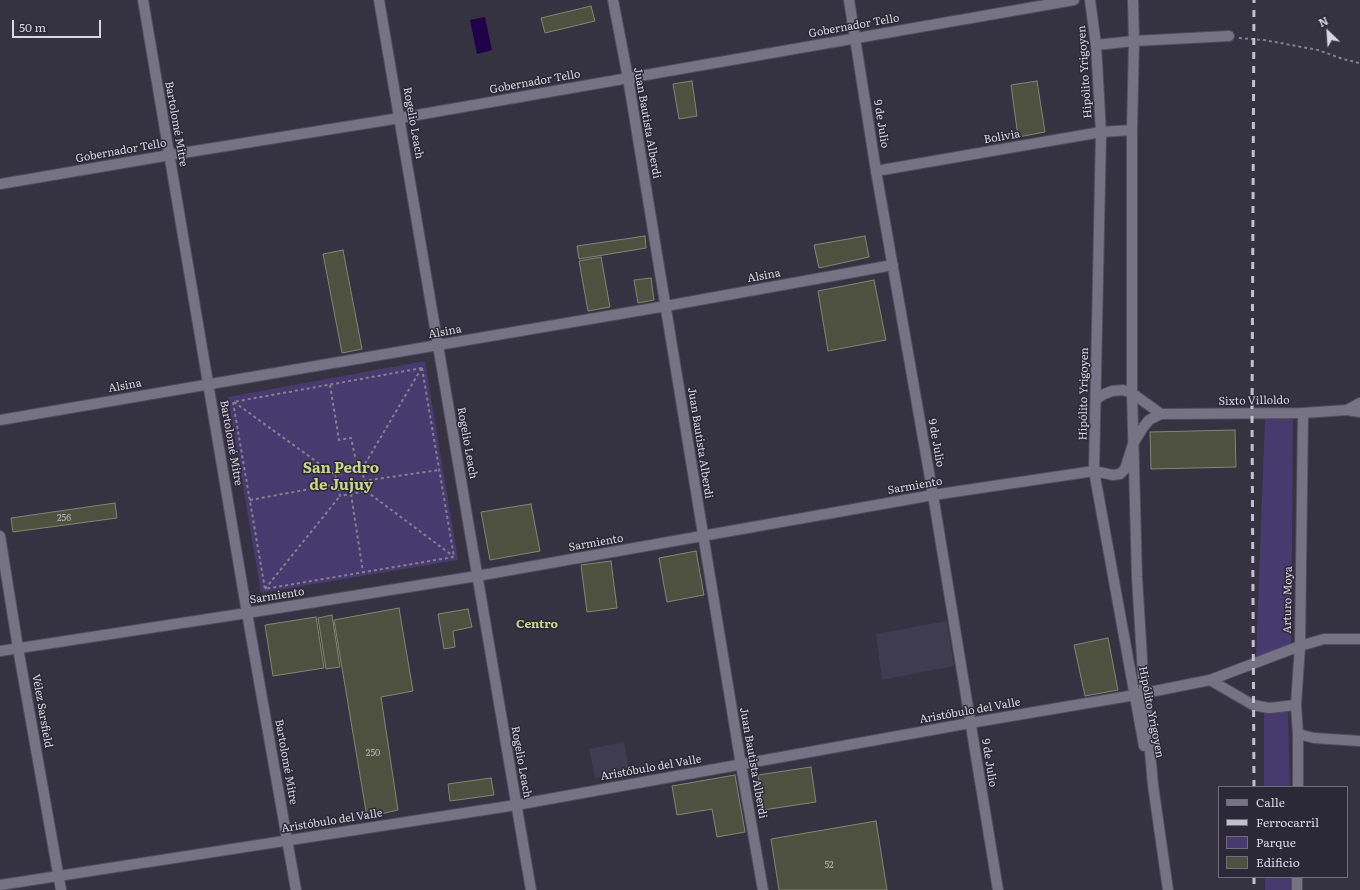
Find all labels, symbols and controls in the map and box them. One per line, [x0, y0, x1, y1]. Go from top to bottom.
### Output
scale bar [14, 12, 103, 38]
street label: Gobernador Tello [808, 12, 900, 40]
north arrow [1308, 12, 1348, 52]
text: N [1315, 12, 1330, 30]
text: 50 m [19, 18, 46, 36]
street label: Hipólito Yrigoyen [1075, 25, 1095, 119]
street label: Juan Bautista Alberdi [631, 66, 663, 180]
street label: Gobernador Tello [489, 68, 581, 96]
street label: Bartolomé Mitre [162, 80, 190, 168]
street label: Rogelio Leach [400, 86, 426, 160]
street label: 9 de Julio [871, 99, 891, 149]
street label: Bolivia [983, 127, 1021, 147]
street label: Gobernador Tello [75, 137, 167, 165]
street label: Alsina [746, 267, 782, 285]
street label: Alsina [427, 323, 463, 341]
street label: Hipólito Yrigoyen [1077, 347, 1091, 441]
street label: Alsina [107, 377, 143, 395]
street label: Juan Bautista Alberdi [685, 386, 715, 500]
street label: Sixto Villoldo [1218, 394, 1290, 408]
street label: Bartolomé Mitre [217, 399, 245, 487]
street label: Rogelio Leach [454, 406, 480, 480]
street label: 9 de Julio [925, 418, 947, 468]
district label: San Pedro de Jujuy [303, 460, 379, 495]
street label: Sarmiento [887, 475, 943, 497]
house number: 256 [57, 513, 71, 523]
street label: Sarmiento [568, 532, 624, 554]
street label: Arturo Moya [1281, 566, 1295, 634]
street label: Sarmiento [249, 585, 305, 607]
district label: Centro [516, 617, 558, 631]
street label: Hipólito Yrigoyen [1136, 665, 1166, 759]
street label: Vélez Sarsfield [29, 673, 55, 749]
street label: Aristóbulo del Valle [919, 696, 1021, 726]
street label: Juan Bautista Alberdi [737, 706, 769, 820]
street label: Bartolomé Mitre [272, 718, 300, 806]
street label: Rogelio Leach [508, 725, 534, 799]
street label: 9 de Julio [979, 738, 999, 788]
house number: 250 [366, 748, 380, 758]
street label: Aristóbulo del Valle [600, 753, 702, 783]
legend [1218, 786, 1348, 878]
text: Calle [1256, 793, 1285, 811]
street label: Aristóbulo del Valle [280, 806, 384, 836]
text: Ferrocarril [1256, 813, 1319, 831]
text: Parque [1256, 833, 1296, 851]
text: Edificio [1256, 853, 1300, 871]
house number: 52 [824, 860, 834, 870]

